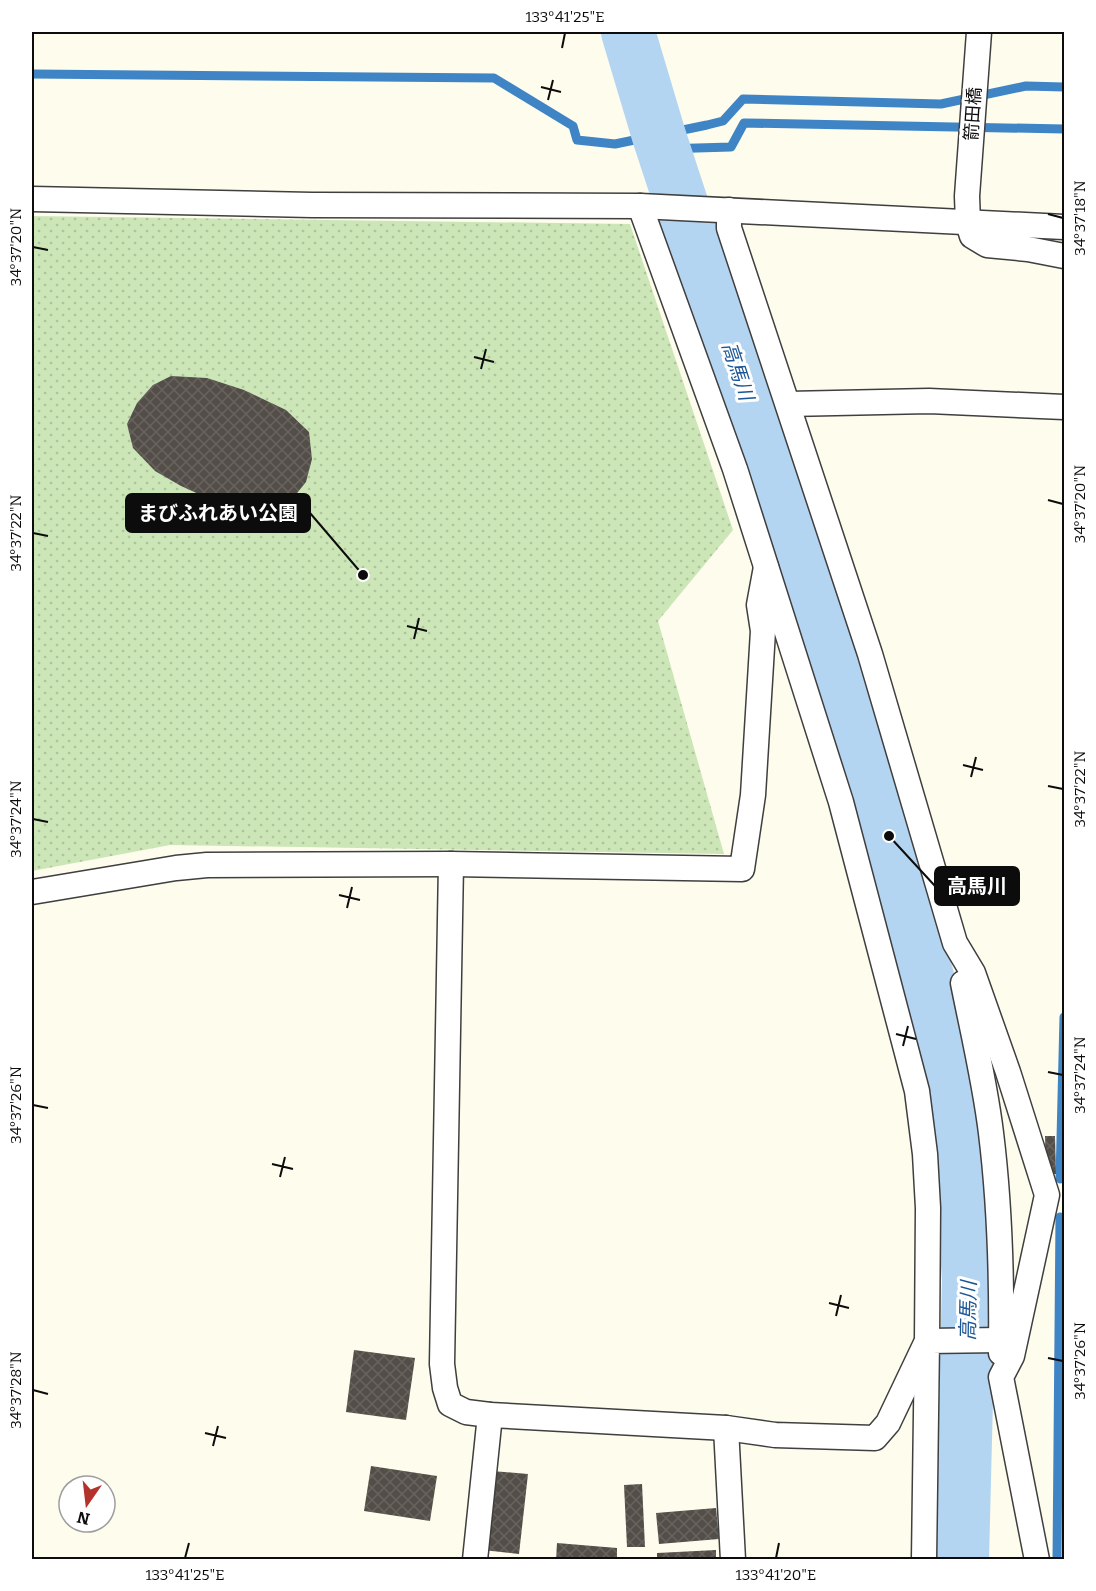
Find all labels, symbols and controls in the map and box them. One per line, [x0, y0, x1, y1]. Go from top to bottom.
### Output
text: 133°41'25"E [525, 8, 605, 26]
street label: 箭田橋 [960, 86, 986, 142]
text: 34°37'18"N [1071, 180, 1089, 256]
text: 34°37'20"N [7, 208, 25, 286]
water label: 高馬川 [717, 339, 759, 405]
text: 34°37'20"N [1071, 465, 1089, 543]
text: 34°37'22"N [7, 494, 25, 571]
callout: まびふれあい公園 [126, 494, 310, 532]
text: まびふれあい公園 [138, 501, 298, 525]
text: 34°37'22"N [1071, 750, 1089, 827]
text: 34°37'24"N [7, 780, 25, 858]
callout: 高馬川 [935, 867, 1019, 905]
text: 高馬川 [947, 874, 1007, 898]
text: 34°37'24"N [1071, 1036, 1089, 1114]
text: 34°37'26"N [7, 1066, 25, 1144]
water label: 高馬川 [955, 1279, 981, 1341]
text: 34°37'26"N [1071, 1322, 1089, 1400]
text: 34°37'28"N [7, 1351, 25, 1429]
north arrow [57, 1474, 117, 1534]
text: N [75, 1507, 92, 1529]
text: 133°41'25"E [145, 1566, 225, 1584]
text: 133°41'20"E [736, 1566, 816, 1584]

